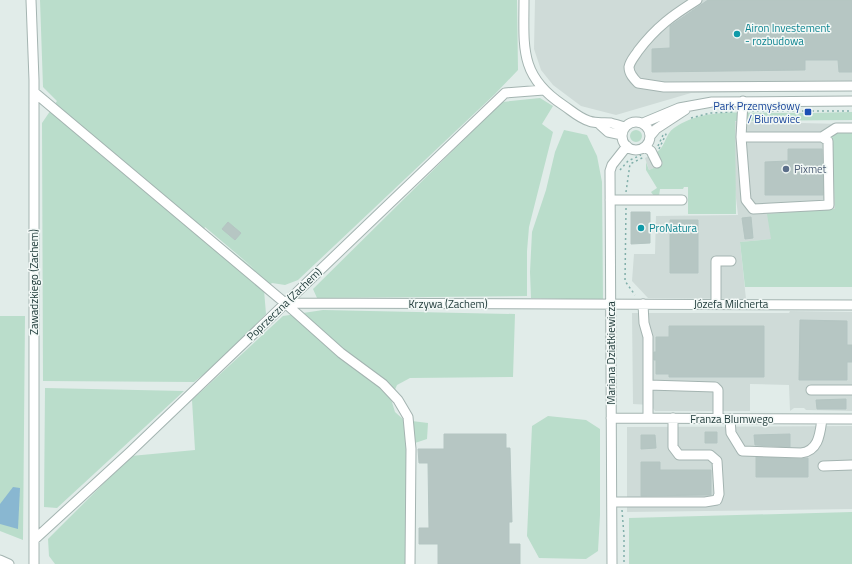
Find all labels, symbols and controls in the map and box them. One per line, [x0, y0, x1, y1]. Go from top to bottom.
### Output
place label: Airon Investement - rozbudowa [745, 20, 830, 49]
marker: Airon Investement - rozbudowa [732, 29, 742, 39]
place label: Park Przemysłowy / Biurowiec [713, 98, 801, 127]
marker: Park Przemysłowy / Biurowiec [803, 107, 813, 117]
place label: Pixmet [794, 161, 827, 177]
marker: Pixmet [781, 164, 791, 174]
place label: ProNatura [649, 220, 697, 236]
marker: ProNatura [636, 223, 646, 233]
street label: Zawadzkiego (Zachem) [26, 229, 42, 335]
street label: Poprzeczna (Zachem) [243, 264, 325, 344]
street label: Krzywa (Zachem) [408, 296, 488, 312]
street label: Józefa Milcherta [694, 296, 769, 312]
street label: Mariana Dziatkiewicza [603, 301, 619, 405]
street label: Franza Blumwego [690, 411, 774, 427]

